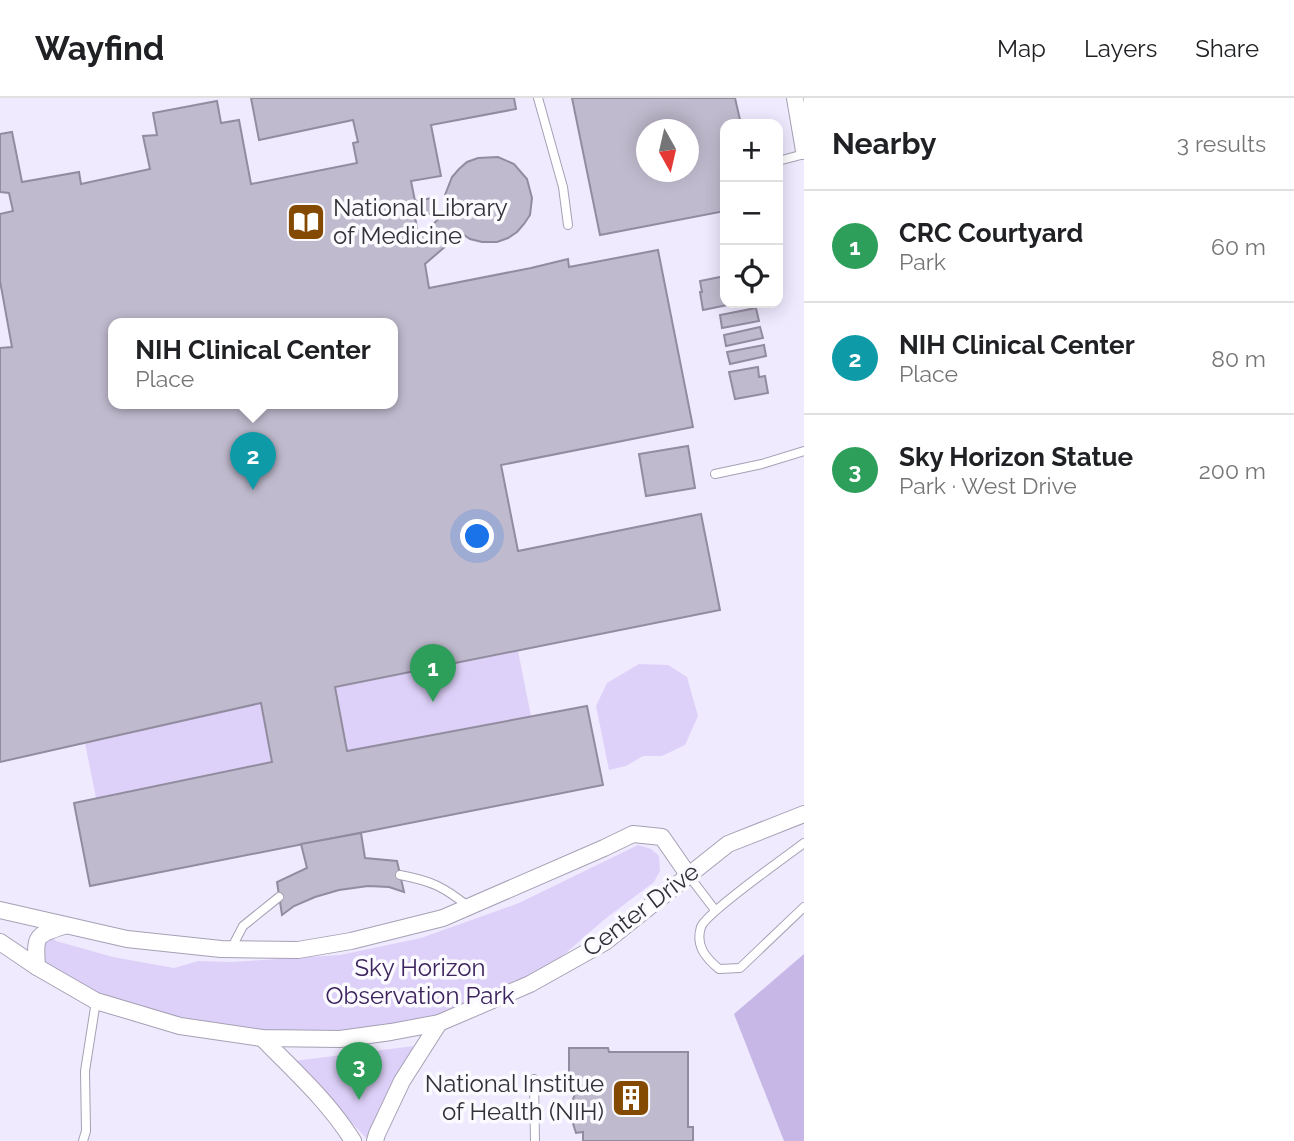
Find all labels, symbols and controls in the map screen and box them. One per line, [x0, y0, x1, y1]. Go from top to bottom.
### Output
text: Wayfind [35, 29, 164, 68]
text: Map [997, 34, 1046, 63]
text: Layers [1084, 34, 1157, 63]
text: Share [1195, 34, 1259, 63]
north arrow [636, 119, 699, 182]
map controls [720, 119, 783, 308]
button: + [720, 119, 783, 182]
text: Nearby [832, 126, 936, 161]
text: 3 results [1177, 130, 1266, 157]
button: − [720, 182, 783, 245]
place label: National Library of Medicine [333, 193, 508, 250]
library icon: National Library of Medicine [285, 201, 327, 243]
text: CRC Courtyard [899, 218, 1083, 248]
text: 1 [849, 233, 861, 260]
text: 60 m [1211, 233, 1266, 260]
button: locate [720, 245, 783, 308]
text: Park [899, 248, 946, 275]
popup [108, 318, 398, 409]
text: NIH Clinical Center [899, 330, 1135, 360]
text: NIH Clinical Center [135, 335, 371, 365]
text: 2 [849, 345, 861, 372]
text: 80 m [1211, 345, 1266, 372]
text: Place [899, 360, 958, 387]
text: Place [135, 365, 194, 392]
pin: 2 [230, 432, 276, 490]
text: Sky Horizon Statue [899, 442, 1133, 472]
text: 3 [849, 457, 861, 484]
text: 200 m [1199, 457, 1266, 484]
text: Park · West Drive [899, 472, 1077, 499]
your location [460, 519, 494, 553]
pin: 1 [410, 644, 456, 702]
street label: Center Drive [577, 857, 704, 963]
park label: Sky Horizon Observation Park [325, 953, 515, 1010]
pin: 3 [336, 1042, 382, 1100]
place label: National Institue of Health (NIH) [425, 1069, 604, 1126]
building icon: National Institue of Health (NIH) [610, 1077, 652, 1119]

